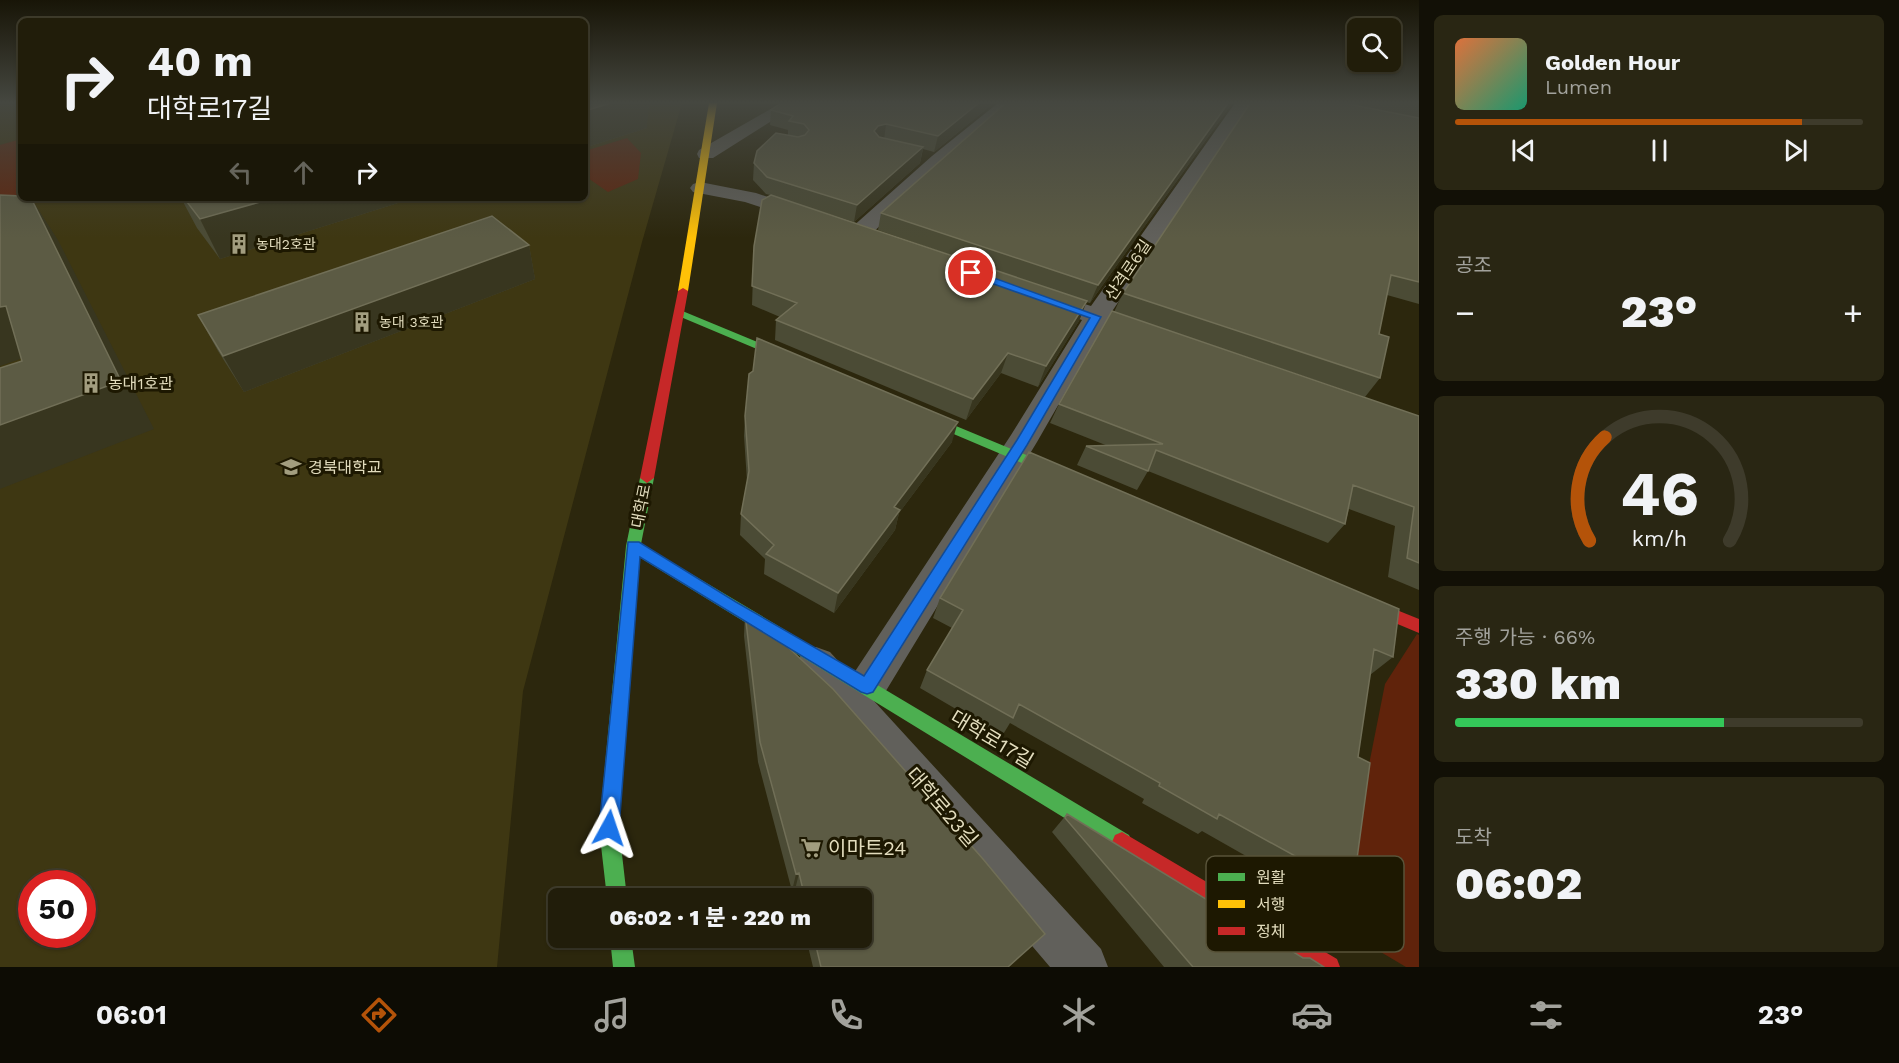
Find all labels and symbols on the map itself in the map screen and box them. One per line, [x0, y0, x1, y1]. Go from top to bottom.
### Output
building icon: 농대2호관 [227, 232, 251, 256]
place label: 농대2호관 [256, 236, 316, 252]
street label: 산격로6길 [1101, 236, 1155, 304]
pin [945, 247, 996, 298]
building icon: 농대 3호관 [350, 310, 374, 334]
place label: 농대 3호관 [379, 314, 444, 330]
building icon: 농대1호관 [79, 371, 103, 395]
place label: 농대1호관 [108, 374, 173, 393]
school or university icon: 경북대학교 [279, 455, 303, 479]
place label: 경북대학교 [308, 458, 382, 477]
street label: 대학로 [627, 482, 655, 529]
street label: 대학로17길 [946, 705, 1038, 773]
street label: 대학로23길 [901, 763, 983, 851]
position arrow [577, 796, 641, 860]
supermarket icon: 이마트24 [799, 836, 823, 860]
place label: 이마트24 [828, 836, 906, 860]
legend [1206, 856, 1404, 952]
text: 원활 [1256, 868, 1286, 887]
speed limit sign: 50 [18, 870, 96, 948]
text: 서행 [1256, 895, 1285, 914]
text: 정체 [1256, 922, 1285, 941]

